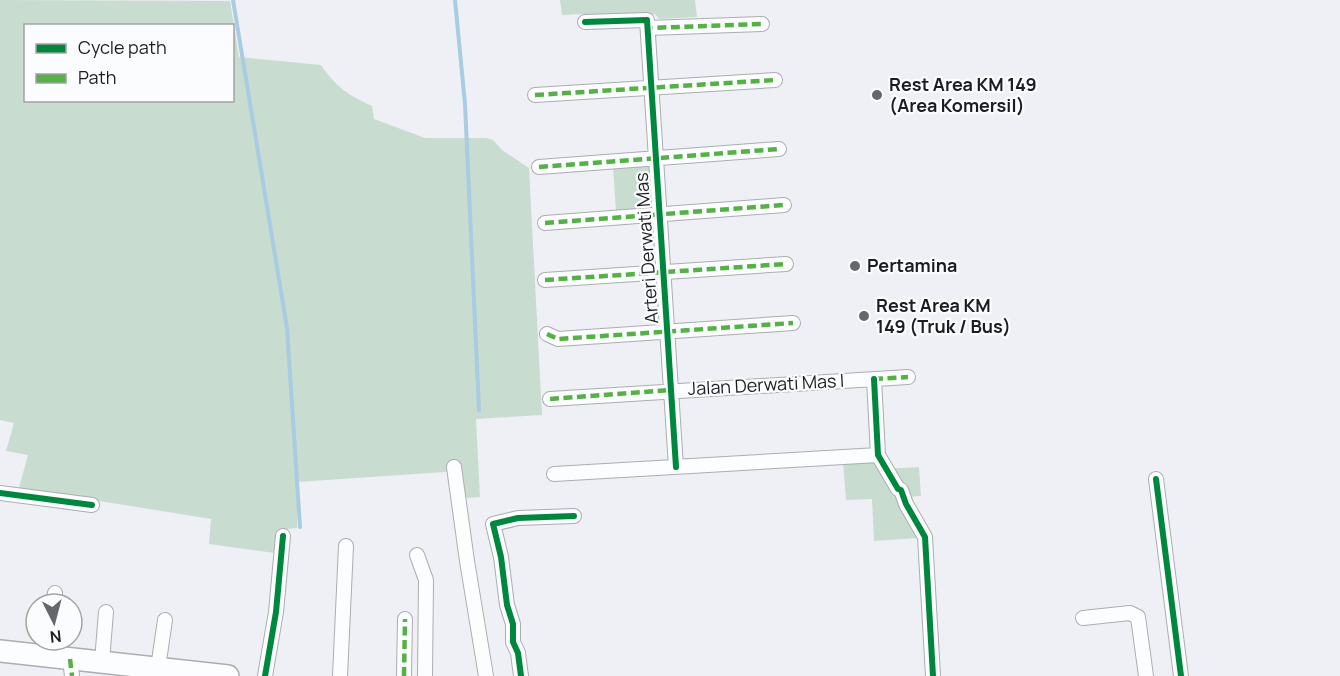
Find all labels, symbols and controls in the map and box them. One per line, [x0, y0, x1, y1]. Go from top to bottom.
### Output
legend [24, 24, 234, 102]
text: Cycle path [78, 35, 167, 59]
text: Path [78, 65, 116, 89]
place label: Rest Area KM 149 (Area Komersil) [889, 72, 1037, 117]
marker: Rest Area KM 149 (Area Komersil) [870, 88, 884, 102]
street label: Arteri Derwati Mas [629, 172, 663, 324]
place label: Pertamina [867, 253, 957, 277]
marker: Pertamina [848, 259, 862, 273]
place label: Rest Area KM 149 (Truk / Bus) [876, 293, 1011, 338]
marker: Rest Area KM 149 (Truk / Bus) [857, 309, 871, 323]
street label: Jalan Derwati Mas I [687, 368, 845, 400]
north arrow [24, 592, 84, 652]
text: N [49, 625, 62, 648]

